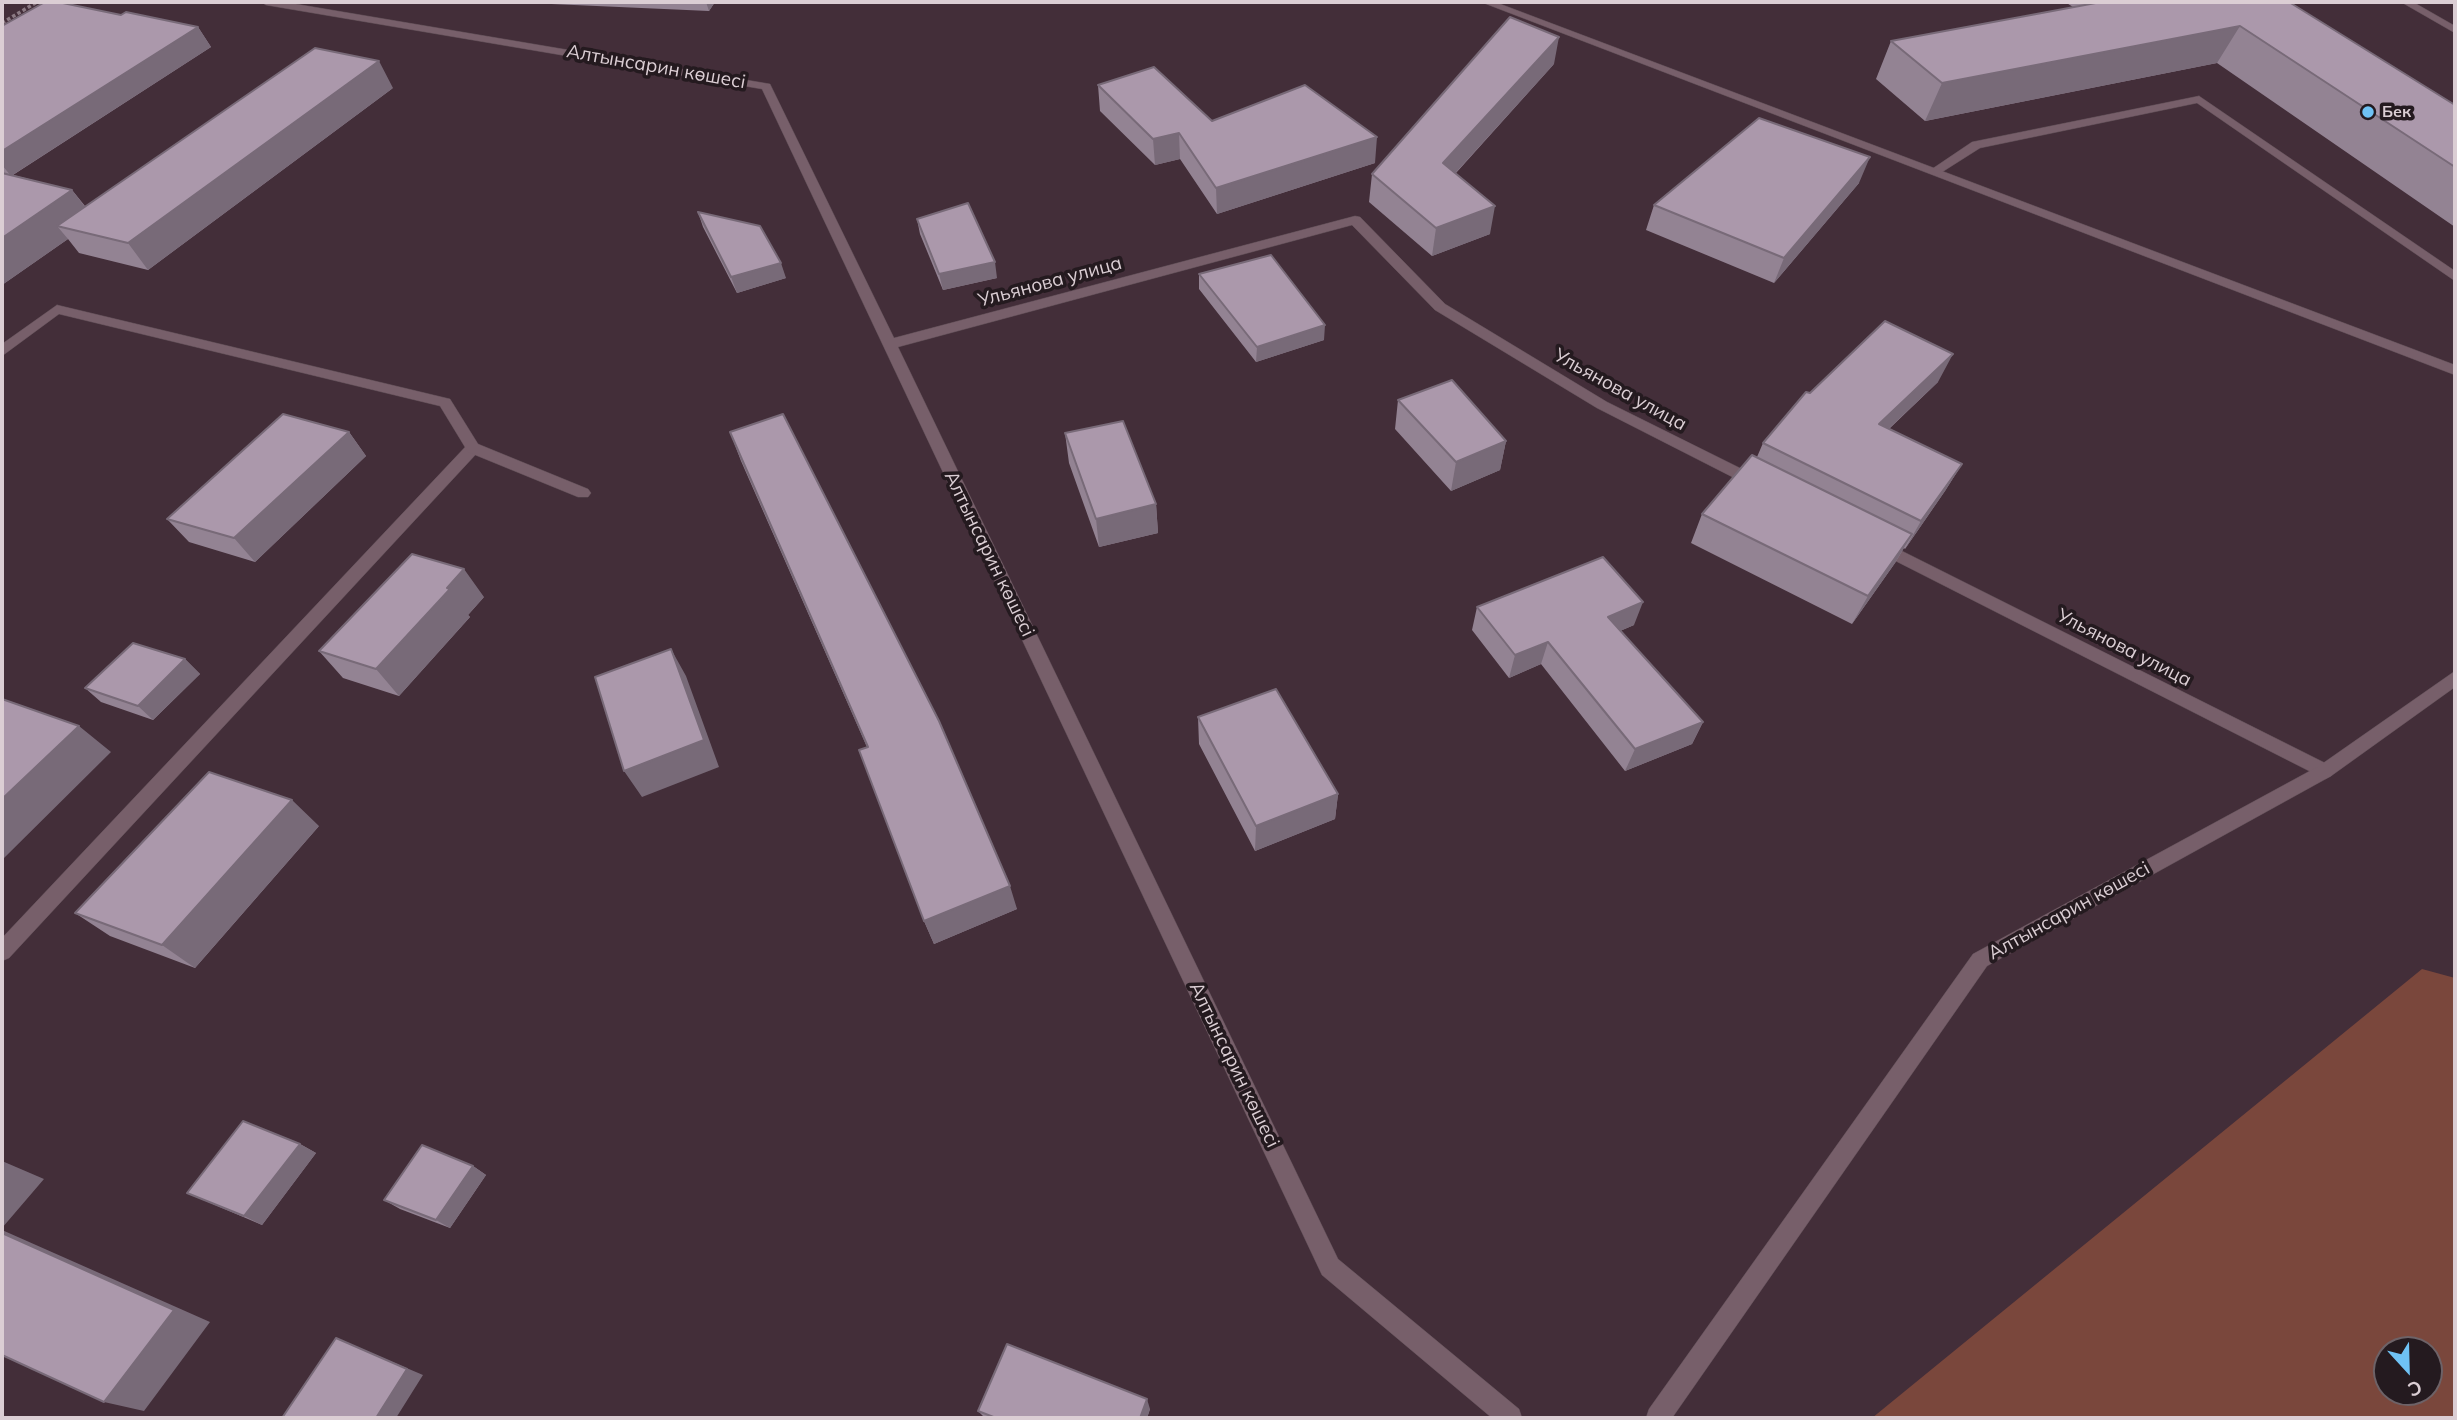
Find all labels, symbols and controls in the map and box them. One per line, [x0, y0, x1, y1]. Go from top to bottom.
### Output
street label: Алтынсарин көшесі [565, 40, 747, 94]
place label: Бек [2382, 102, 2411, 122]
marker: Бек [2360, 104, 2376, 120]
street label: Ульянова улица [975, 252, 1125, 312]
street label: Ульянова улица [1550, 344, 1690, 436]
street label: Алтынсарин көшесі [939, 468, 1039, 640]
street label: Ульянова улица [2053, 604, 2195, 692]
street label: Алтынсарин көшесі [1984, 857, 2154, 965]
street label: Алтынсарин көшесі [1184, 979, 1284, 1151]
north arrow [2373, 1336, 2443, 1406]
text: С [2405, 1375, 2426, 1402]

